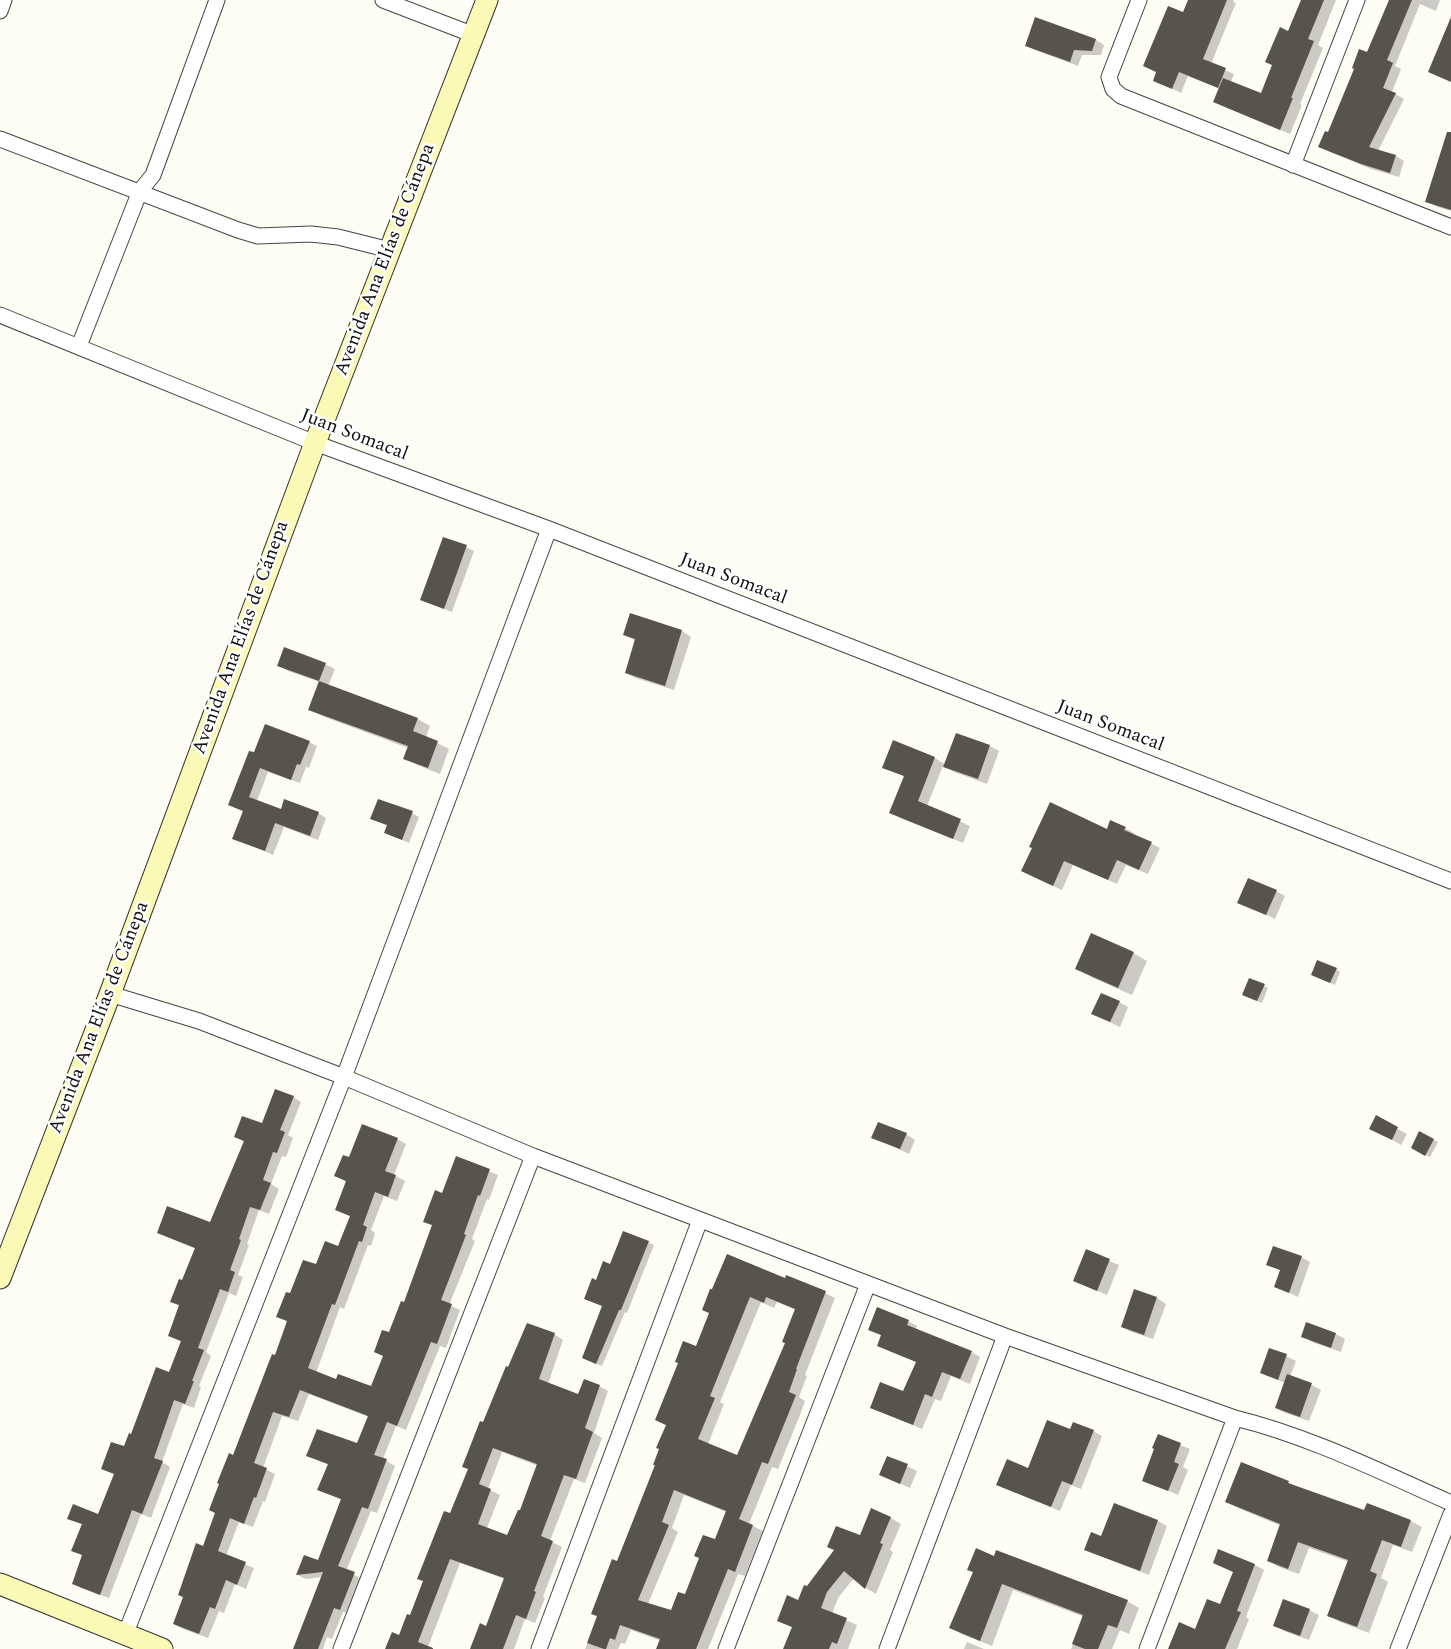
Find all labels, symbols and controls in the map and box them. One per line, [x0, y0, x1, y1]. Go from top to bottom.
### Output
street label: Avenida Ana Elías de Cánepa [331, 141, 441, 379]
street label: Juan Somacal [297, 405, 411, 467]
street label: Avenida Ana Elías de Cánepa [189, 518, 295, 758]
street label: Juan Somacal [676, 549, 790, 611]
street label: Juan Somacal [1053, 696, 1167, 758]
street label: Avenida Ana Elías de Cánepa [45, 899, 155, 1137]

